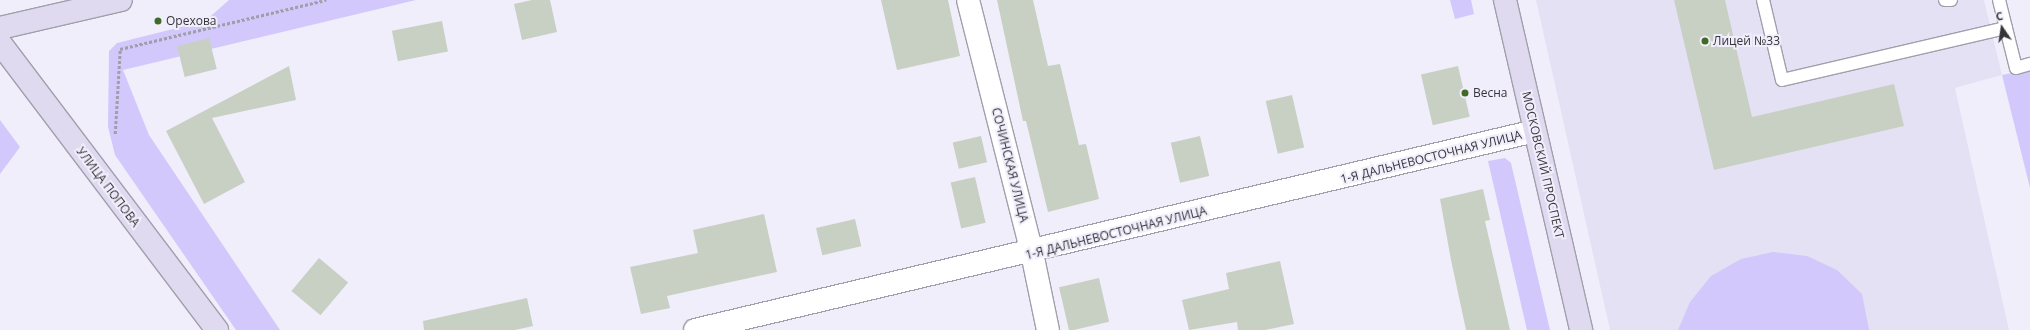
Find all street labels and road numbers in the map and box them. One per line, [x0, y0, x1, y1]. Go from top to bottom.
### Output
street label: МОСКОВСКИЙ ПРОСПЕКТ [1519, 90, 1567, 240]
street label: СОЧИНСКАЯ УЛИЦА [989, 106, 1031, 224]
street label: 1-Я ДАЛЬНЕВОСТОЧНАЯ УЛИЦА [1339, 127, 1523, 187]
street label: УЛИЦА ПОПОВА [73, 144, 143, 230]
street label: 1-Я ДАЛЬНЕВОСТОЧНАЯ УЛИЦА [1024, 203, 1208, 263]

